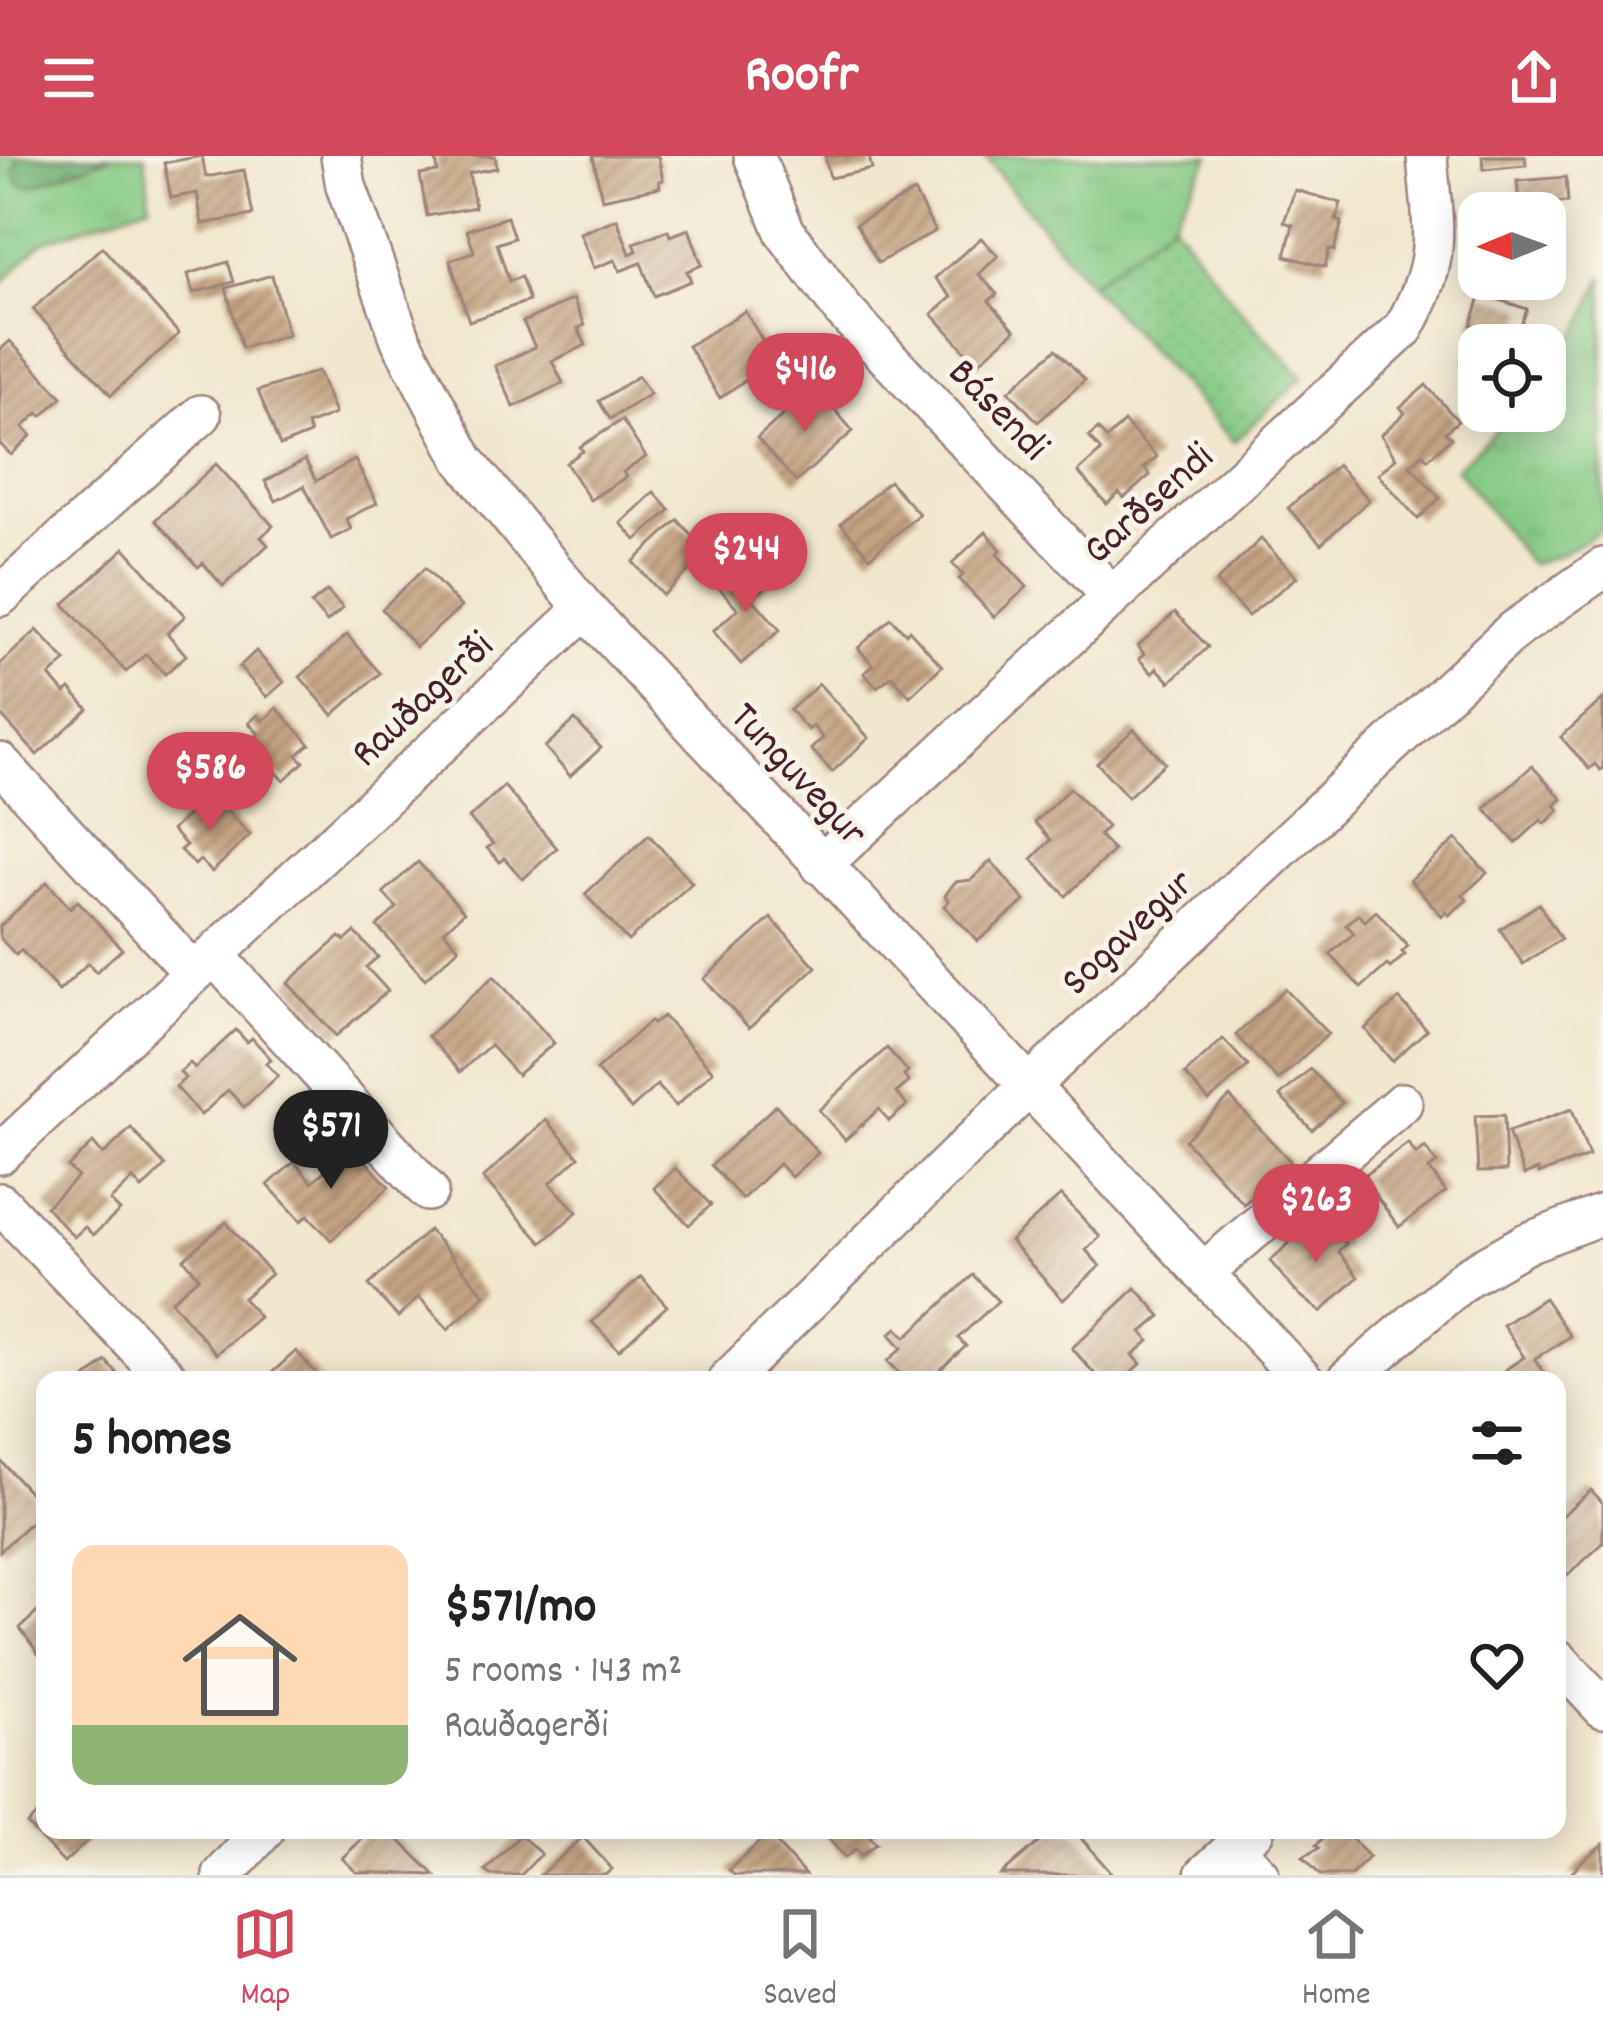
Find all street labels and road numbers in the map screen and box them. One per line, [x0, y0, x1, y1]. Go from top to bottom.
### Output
street label: Básendi [931, 346, 1061, 477]
street label: Garðsendi [1072, 431, 1230, 582]
street label: Rauðagerði [340, 620, 510, 784]
street label: Tunguvegur [713, 691, 879, 863]
street label: Sogavegur [1050, 857, 1210, 1013]

